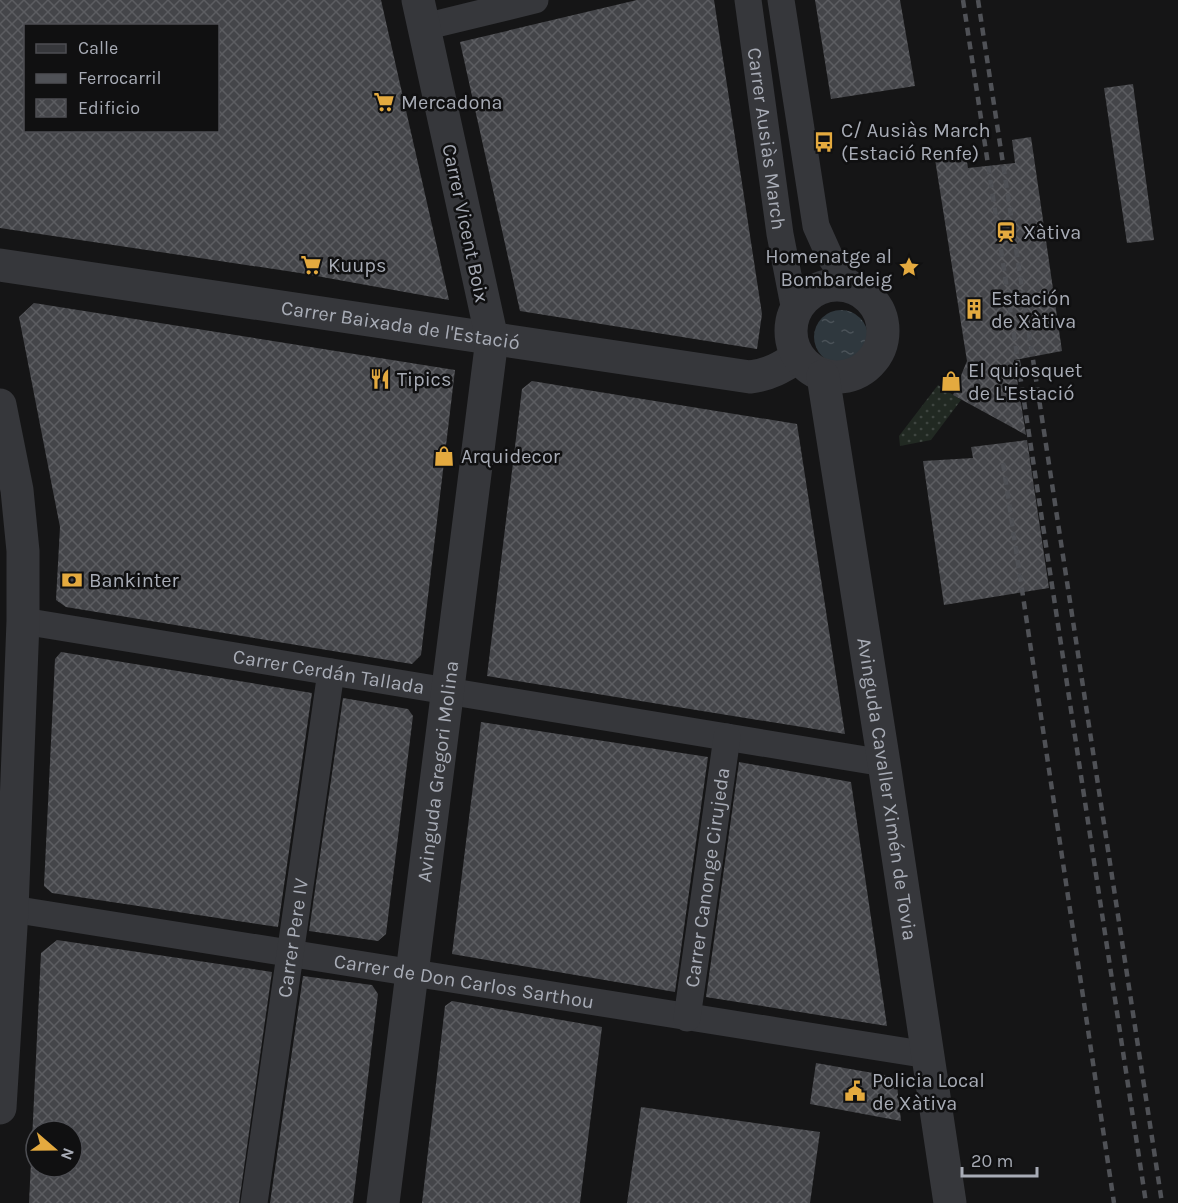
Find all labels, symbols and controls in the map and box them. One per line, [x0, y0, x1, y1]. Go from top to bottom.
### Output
legend [24, 24, 219, 132]
text: Calle [78, 37, 118, 59]
street label: Carrer Ausiàs March [743, 46, 790, 231]
text: Ferrocarril [78, 67, 162, 89]
supermarket icon: Mercadona [372, 90, 396, 114]
place label: Mercadona [401, 91, 503, 114]
text: Edificio [78, 97, 140, 119]
place label: C/ Ausiàs March (Estació Renfe) [841, 119, 991, 165]
bus stop icon: C/ Ausiàs March (Estació Renfe) [812, 130, 836, 154]
street label: Carrer Vicent Boix [437, 142, 494, 305]
station icon: Xàtiva [994, 220, 1018, 244]
place label: Xàtiva [1023, 221, 1081, 244]
place label: Homenatge al Bombardeig [765, 245, 892, 291]
supermarket icon: Kuups [299, 253, 323, 277]
place label: Kuups [328, 254, 387, 277]
place icon: Homenatge al Bombardeig [897, 255, 921, 279]
place label: Estación de Xàtiva [991, 287, 1076, 333]
street label: Carrer Baixada de l'Estació [280, 296, 521, 354]
building icon: Estación de Xàtiva [962, 297, 986, 321]
place label: El quiosquet de L'Estació [968, 359, 1083, 405]
restaurant icon: Tipics [368, 367, 392, 391]
place label: Tipics [397, 368, 451, 391]
shop icon: El quiosquet de L'Estació [939, 369, 963, 393]
shop icon: Arquidecor [432, 444, 456, 468]
place label: Arquidecor [461, 445, 561, 468]
bank icon: Bankinter [60, 568, 84, 592]
place label: Bankinter [89, 569, 180, 592]
street label: Avinguda Cavaller Ximén de Tovia [852, 636, 921, 942]
street label: Carrer Cerdán Tallada [231, 645, 426, 699]
street label: Avinguda Gregori Molina [413, 659, 463, 884]
street label: Carrer Canonge Cirujeda [680, 766, 735, 989]
street label: Carrer Pere IV [273, 877, 313, 999]
street label: Carrer de Don Carlos Sarthou [332, 949, 596, 1014]
place label: Policia Local de Xàtiva [872, 1069, 985, 1115]
public building icon: Policia Local de Xàtiva [843, 1079, 867, 1103]
north arrow [24, 1119, 84, 1179]
scale bar [962, 1140, 1037, 1178]
text: N [57, 1145, 79, 1163]
text: 20 m [971, 1150, 1013, 1172]

